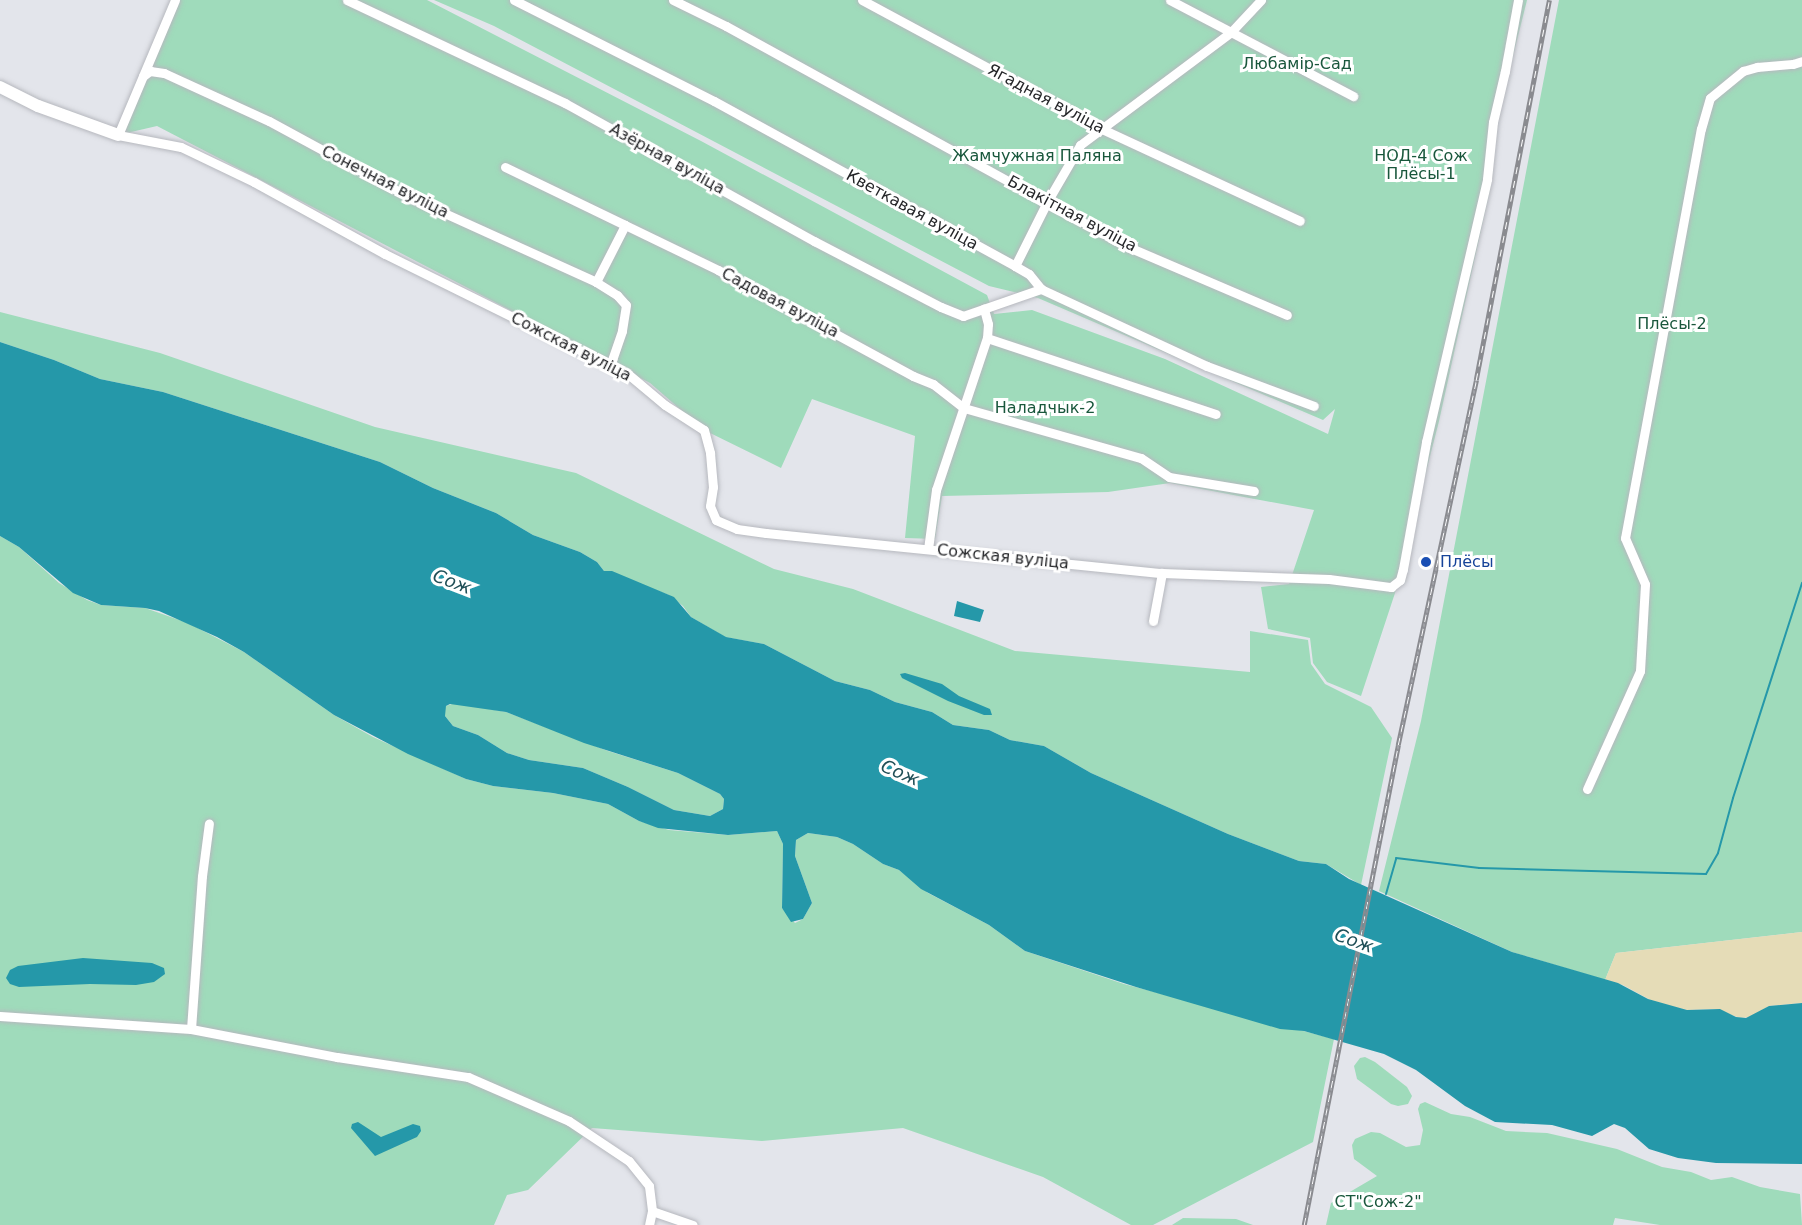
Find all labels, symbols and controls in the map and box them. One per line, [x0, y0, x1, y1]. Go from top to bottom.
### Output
park label: Любамір-Сад [1242, 54, 1352, 74]
street label: Ягадная вуліца [984, 60, 1108, 138]
street label: Азёрная вуліца [606, 119, 728, 199]
street label: Сонечная вуліца [318, 142, 452, 222]
park label: Жамчужная Паляна [952, 146, 1122, 166]
park label: НОД-4 Сож Плёсы-1 [1374, 146, 1468, 184]
street label: Кветкавая вуліца [843, 166, 981, 254]
street label: Блакітная вуліца [1004, 172, 1140, 256]
street label: Садовая вуліца [718, 264, 842, 342]
street label: Сожская вуліца [508, 308, 634, 386]
park label: Плёсы-2 [1637, 314, 1707, 334]
park label: Наладчык-2 [995, 398, 1095, 418]
street label: Сожская вуліца [936, 541, 1070, 573]
place label: Плёсы [1440, 552, 1494, 572]
marker: Плёсы [1417, 553, 1435, 571]
water label: Сож [430, 565, 474, 599]
water label: Сож [877, 755, 923, 791]
water label: Сож [1332, 924, 1376, 958]
park label: СТ"Сож-2" [1335, 1192, 1421, 1212]

